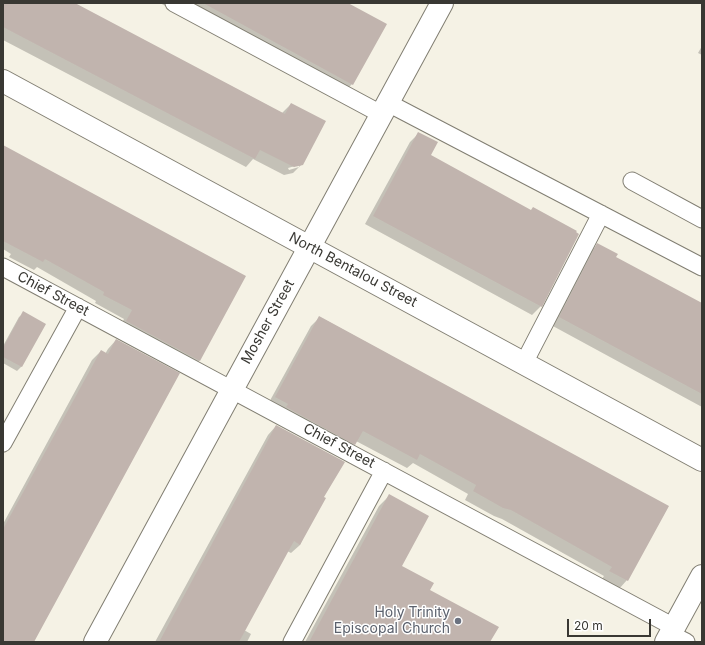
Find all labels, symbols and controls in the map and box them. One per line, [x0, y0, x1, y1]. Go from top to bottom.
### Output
street label: North Bentalou Street [286, 229, 420, 311]
street label: Chief Street [14, 268, 92, 320]
street label: Mosher Street [238, 277, 298, 367]
street label: Chief Street [300, 420, 378, 472]
place label: Holy Trinity Episcopal Church [334, 605, 450, 638]
scale bar [569, 611, 653, 637]
marker: Holy Trinity Episcopal Church [453, 616, 463, 626]
text: 20 m [574, 618, 603, 633]

